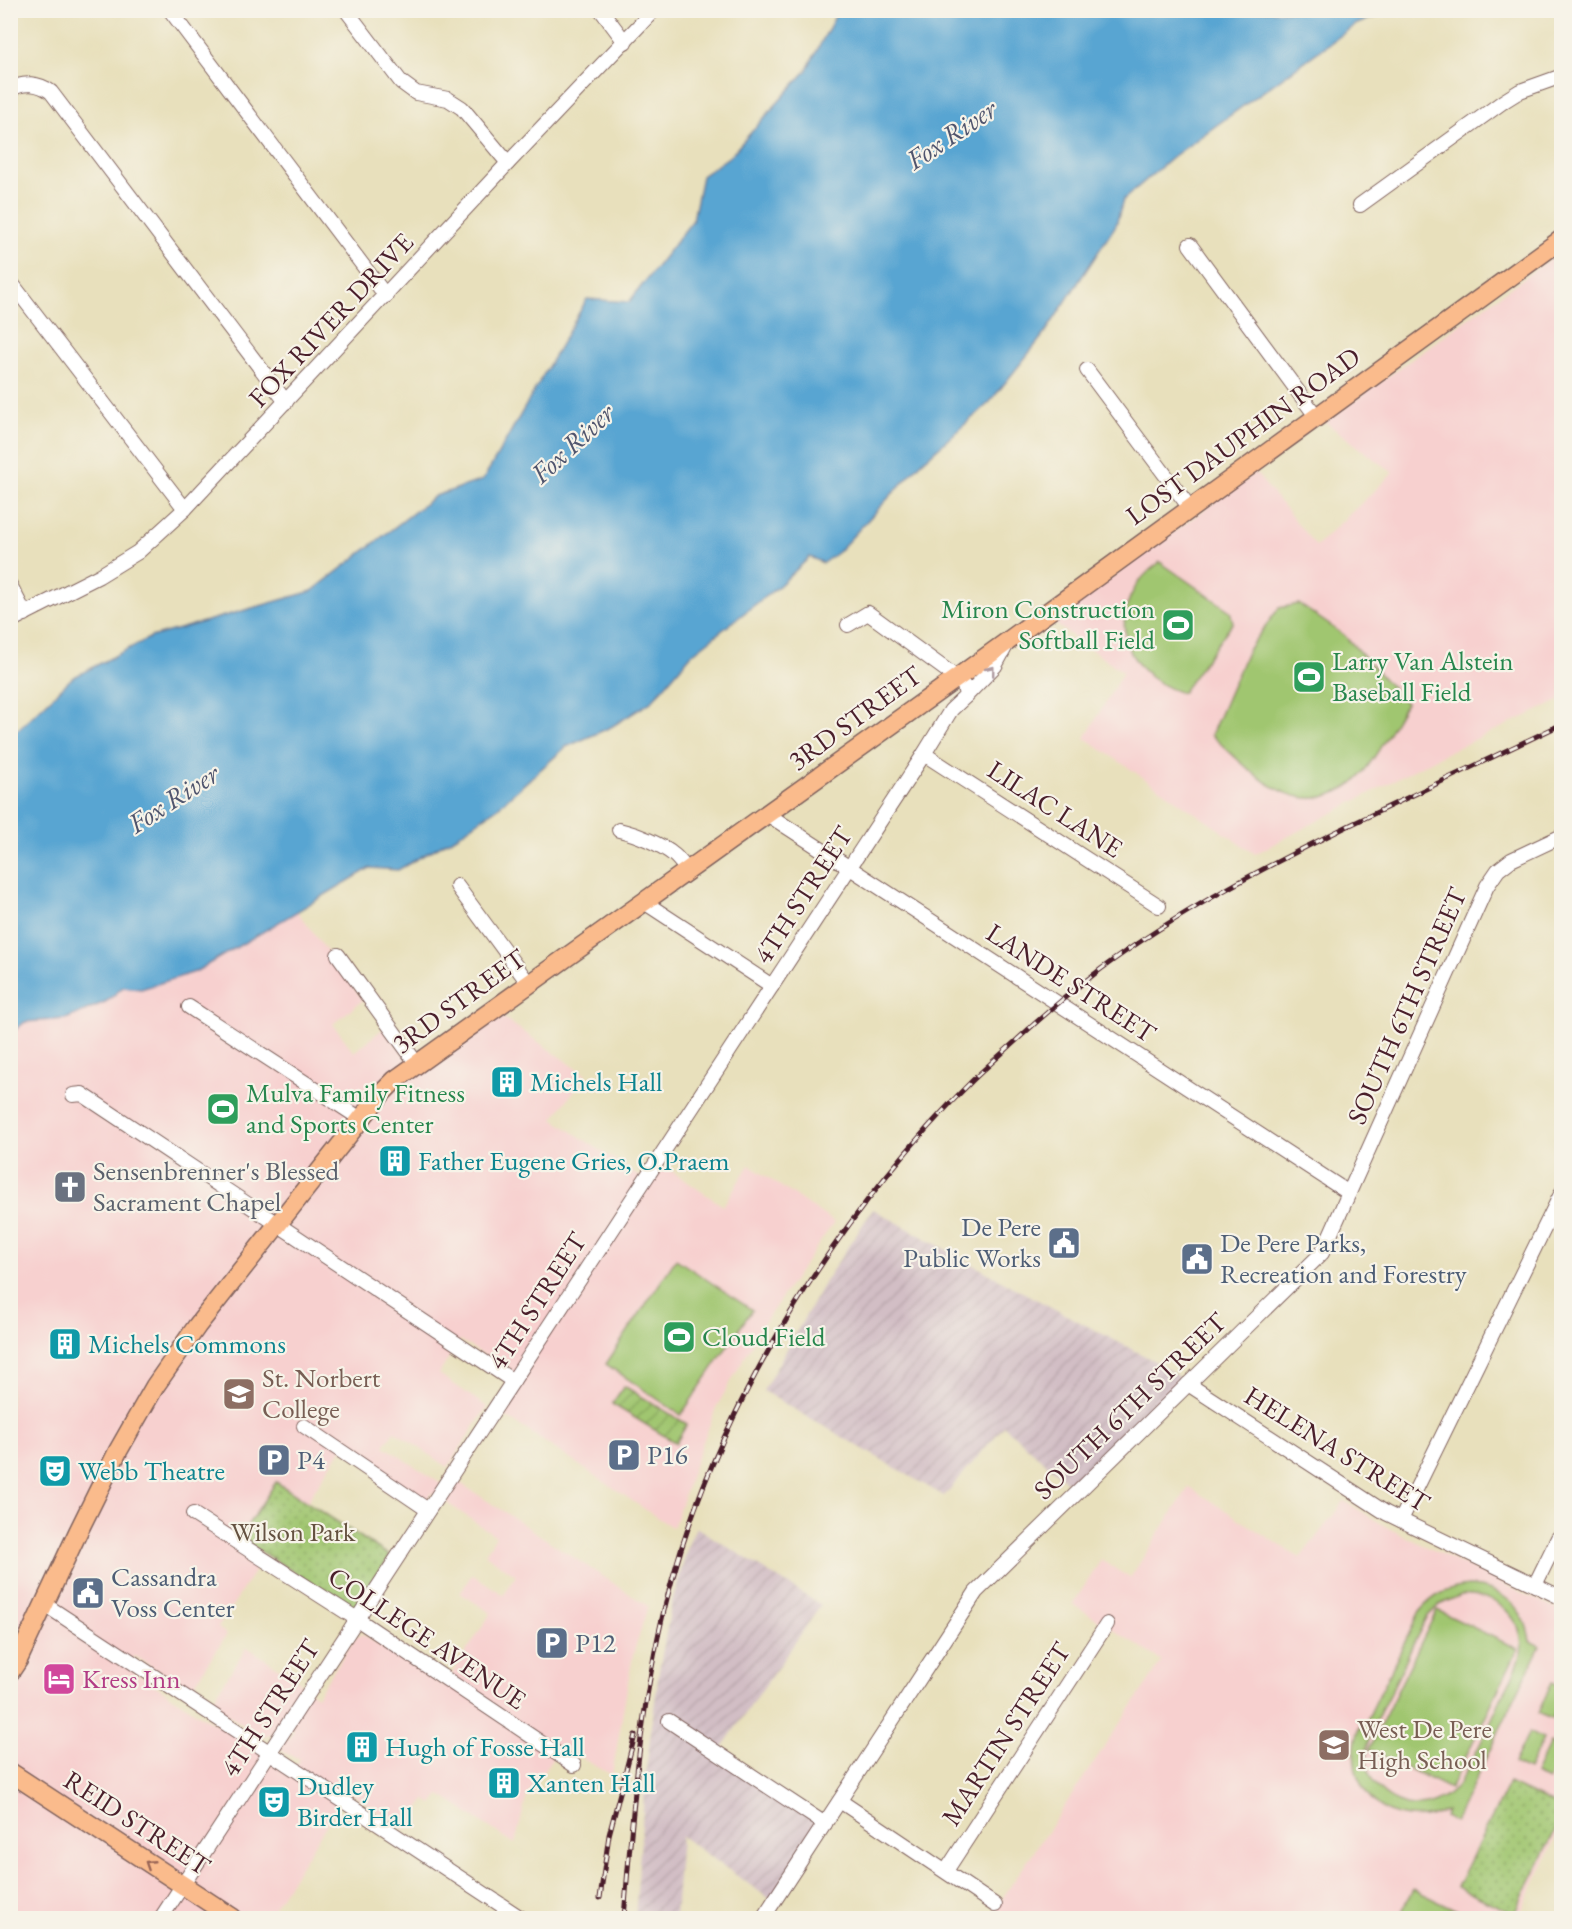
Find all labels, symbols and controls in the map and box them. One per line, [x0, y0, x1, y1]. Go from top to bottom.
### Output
water label: Fox River [898, 90, 1004, 178]
street label: FOX RIVER DRIVE [241, 225, 421, 414]
street label: LOST DAUPHIN ROAD [1119, 339, 1367, 532]
water label: Fox River [522, 394, 623, 492]
place label: Miron Construction Softball Field [941, 591, 1155, 657]
sports icon: Miron Construction Softball Field [1160, 607, 1196, 643]
place label: Larry Van Alstein Baseball Field [1332, 643, 1513, 709]
street label: 3RD STREET [781, 657, 929, 778]
sports icon: Larry Van Alstein Baseball Field [1291, 659, 1327, 695]
one-way arrow [984, 666, 995, 677]
street label: LILAC LANE [981, 752, 1129, 865]
water label: Fox River [120, 754, 227, 841]
street label: 4TH STREET [745, 819, 860, 970]
street label: SOUTH 6TH STREET [1339, 881, 1475, 1129]
street label: LANDE STREET [980, 915, 1163, 1051]
street label: 3RD STREET [385, 940, 533, 1061]
building icon: Michels Hall [489, 1064, 525, 1100]
place label: Michels Hall [530, 1064, 663, 1099]
place label: Mulva Family Fitness and Sports Center [246, 1075, 465, 1141]
sports icon: Mulva Family Fitness and Sports Center [205, 1091, 241, 1127]
building icon: Father Eugene Gries, O.Praem [377, 1143, 413, 1179]
place label: Father Eugene Gries, O.Praem [418, 1143, 729, 1178]
place label: Sensenbrenner's Blessed Sacrament Chapel [93, 1153, 339, 1219]
church icon: Sensenbrenner's Blessed Sacrament Chapel [52, 1169, 88, 1205]
place label: De Pere Public Works [903, 1209, 1041, 1275]
street label: 4TH STREET [479, 1225, 594, 1376]
public building icon: De Pere Public Works [1046, 1225, 1082, 1261]
place label: De Pere Parks, Recreation and Forestry [1220, 1225, 1467, 1291]
public building icon: De Pere Parks, Recreation and Forestry [1179, 1241, 1215, 1277]
street label: SOUTH 6TH STREET [1026, 1304, 1234, 1507]
sports icon: Cloud Field [661, 1319, 697, 1355]
place label: Cloud Field [702, 1319, 826, 1354]
building icon: Michels Commons [47, 1326, 83, 1362]
place label: Michels Commons [88, 1326, 286, 1361]
place label: St. Norbert College [262, 1360, 381, 1426]
school or university icon: St. Norbert College [221, 1376, 257, 1412]
street label: HELENA STREET [1238, 1378, 1437, 1520]
parking icon: P16 [606, 1437, 642, 1473]
place label: P16 [647, 1437, 688, 1472]
parking icon: P4 [256, 1442, 292, 1478]
place label: P4 [297, 1442, 326, 1477]
theatre icon: Webb Theatre [37, 1453, 73, 1489]
place label: Webb Theatre [78, 1453, 225, 1488]
park label: Wilson Park [230, 1514, 356, 1549]
street label: COLLEGE AVENUE [321, 1558, 533, 1717]
place label: Cassandra Voss Center [111, 1559, 235, 1625]
public building icon: Cassandra Voss Center [70, 1575, 106, 1611]
parking icon: P12 [534, 1625, 570, 1661]
place label: P12 [575, 1625, 616, 1660]
street label: 4TH STREET [212, 1632, 327, 1783]
street label: MARTIN STREET [933, 1635, 1078, 1832]
hotel icon: Kress Inn [41, 1661, 77, 1697]
place label: Kress Inn [82, 1661, 180, 1696]
place label: West De Pere High School [1357, 1711, 1492, 1777]
school or university icon: West De Pere High School [1316, 1727, 1352, 1763]
building icon: Hugh of Fosse Hall [344, 1729, 380, 1765]
place label: Hugh of Fosse Hall [385, 1729, 585, 1764]
street label: REID STREET [57, 1762, 218, 1883]
building icon: Xanten Hall [486, 1765, 522, 1801]
place label: Xanten Hall [526, 1765, 655, 1800]
place label: Dudley Birder Hall [297, 1768, 413, 1834]
theatre icon: Dudley Birder Hall [256, 1784, 292, 1820]
one-way arrow [145, 1860, 156, 1871]

